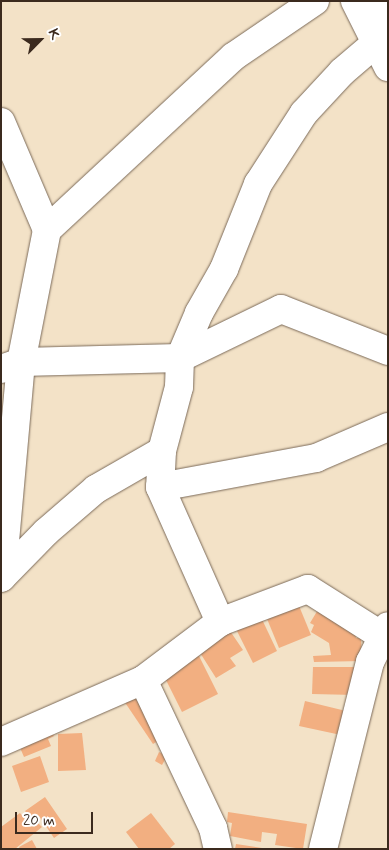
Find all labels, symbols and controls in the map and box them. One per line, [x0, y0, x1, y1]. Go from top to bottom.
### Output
north arrow [15, 15, 65, 65]
text: K [44, 26, 64, 42]
scale bar [18, 802, 95, 834]
text: 20 m [23, 811, 55, 831]

